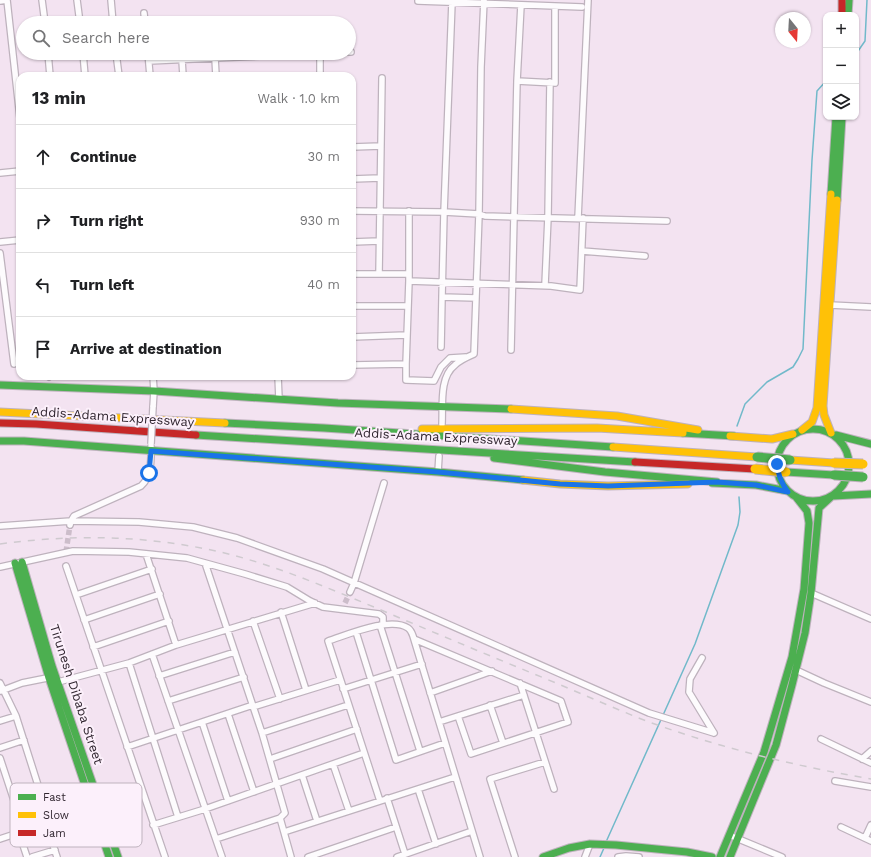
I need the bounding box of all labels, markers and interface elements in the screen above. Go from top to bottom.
north arrow [775,12,811,48]
map controls [823,12,859,120]
button: + [823,12,859,48]
search box [16,16,356,60]
icon: search [30,27,52,49]
text: Search here [62,29,150,47]
button: − [823,48,859,84]
button: layers [823,84,859,120]
text: 13 min [32,88,86,108]
text: Walk · 1.0 km [258,91,340,106]
icon: ahead [32,146,54,168]
text: Continue [70,148,137,166]
text: 30 m [308,149,340,164]
icon: right [32,210,54,232]
text: Turn right [70,212,143,230]
text: 930 m [300,213,340,228]
icon: left [32,274,54,296]
text: Turn left [70,276,134,294]
text: 40 m [307,277,340,292]
icon: arrive [32,338,54,360]
text: Arrive at destination [70,340,222,358]
street label: Addis-Adama Expressway [31,403,195,430]
street label: Addis-Adama Expressway [354,425,518,448]
route end [768,455,786,473]
route start [140,464,158,482]
street label: Tirunesh Dibaba Street [47,622,106,767]
legend [10,783,142,847]
text: Fast [43,791,66,804]
text: Slow [43,809,69,822]
text: Jam [43,827,66,840]

